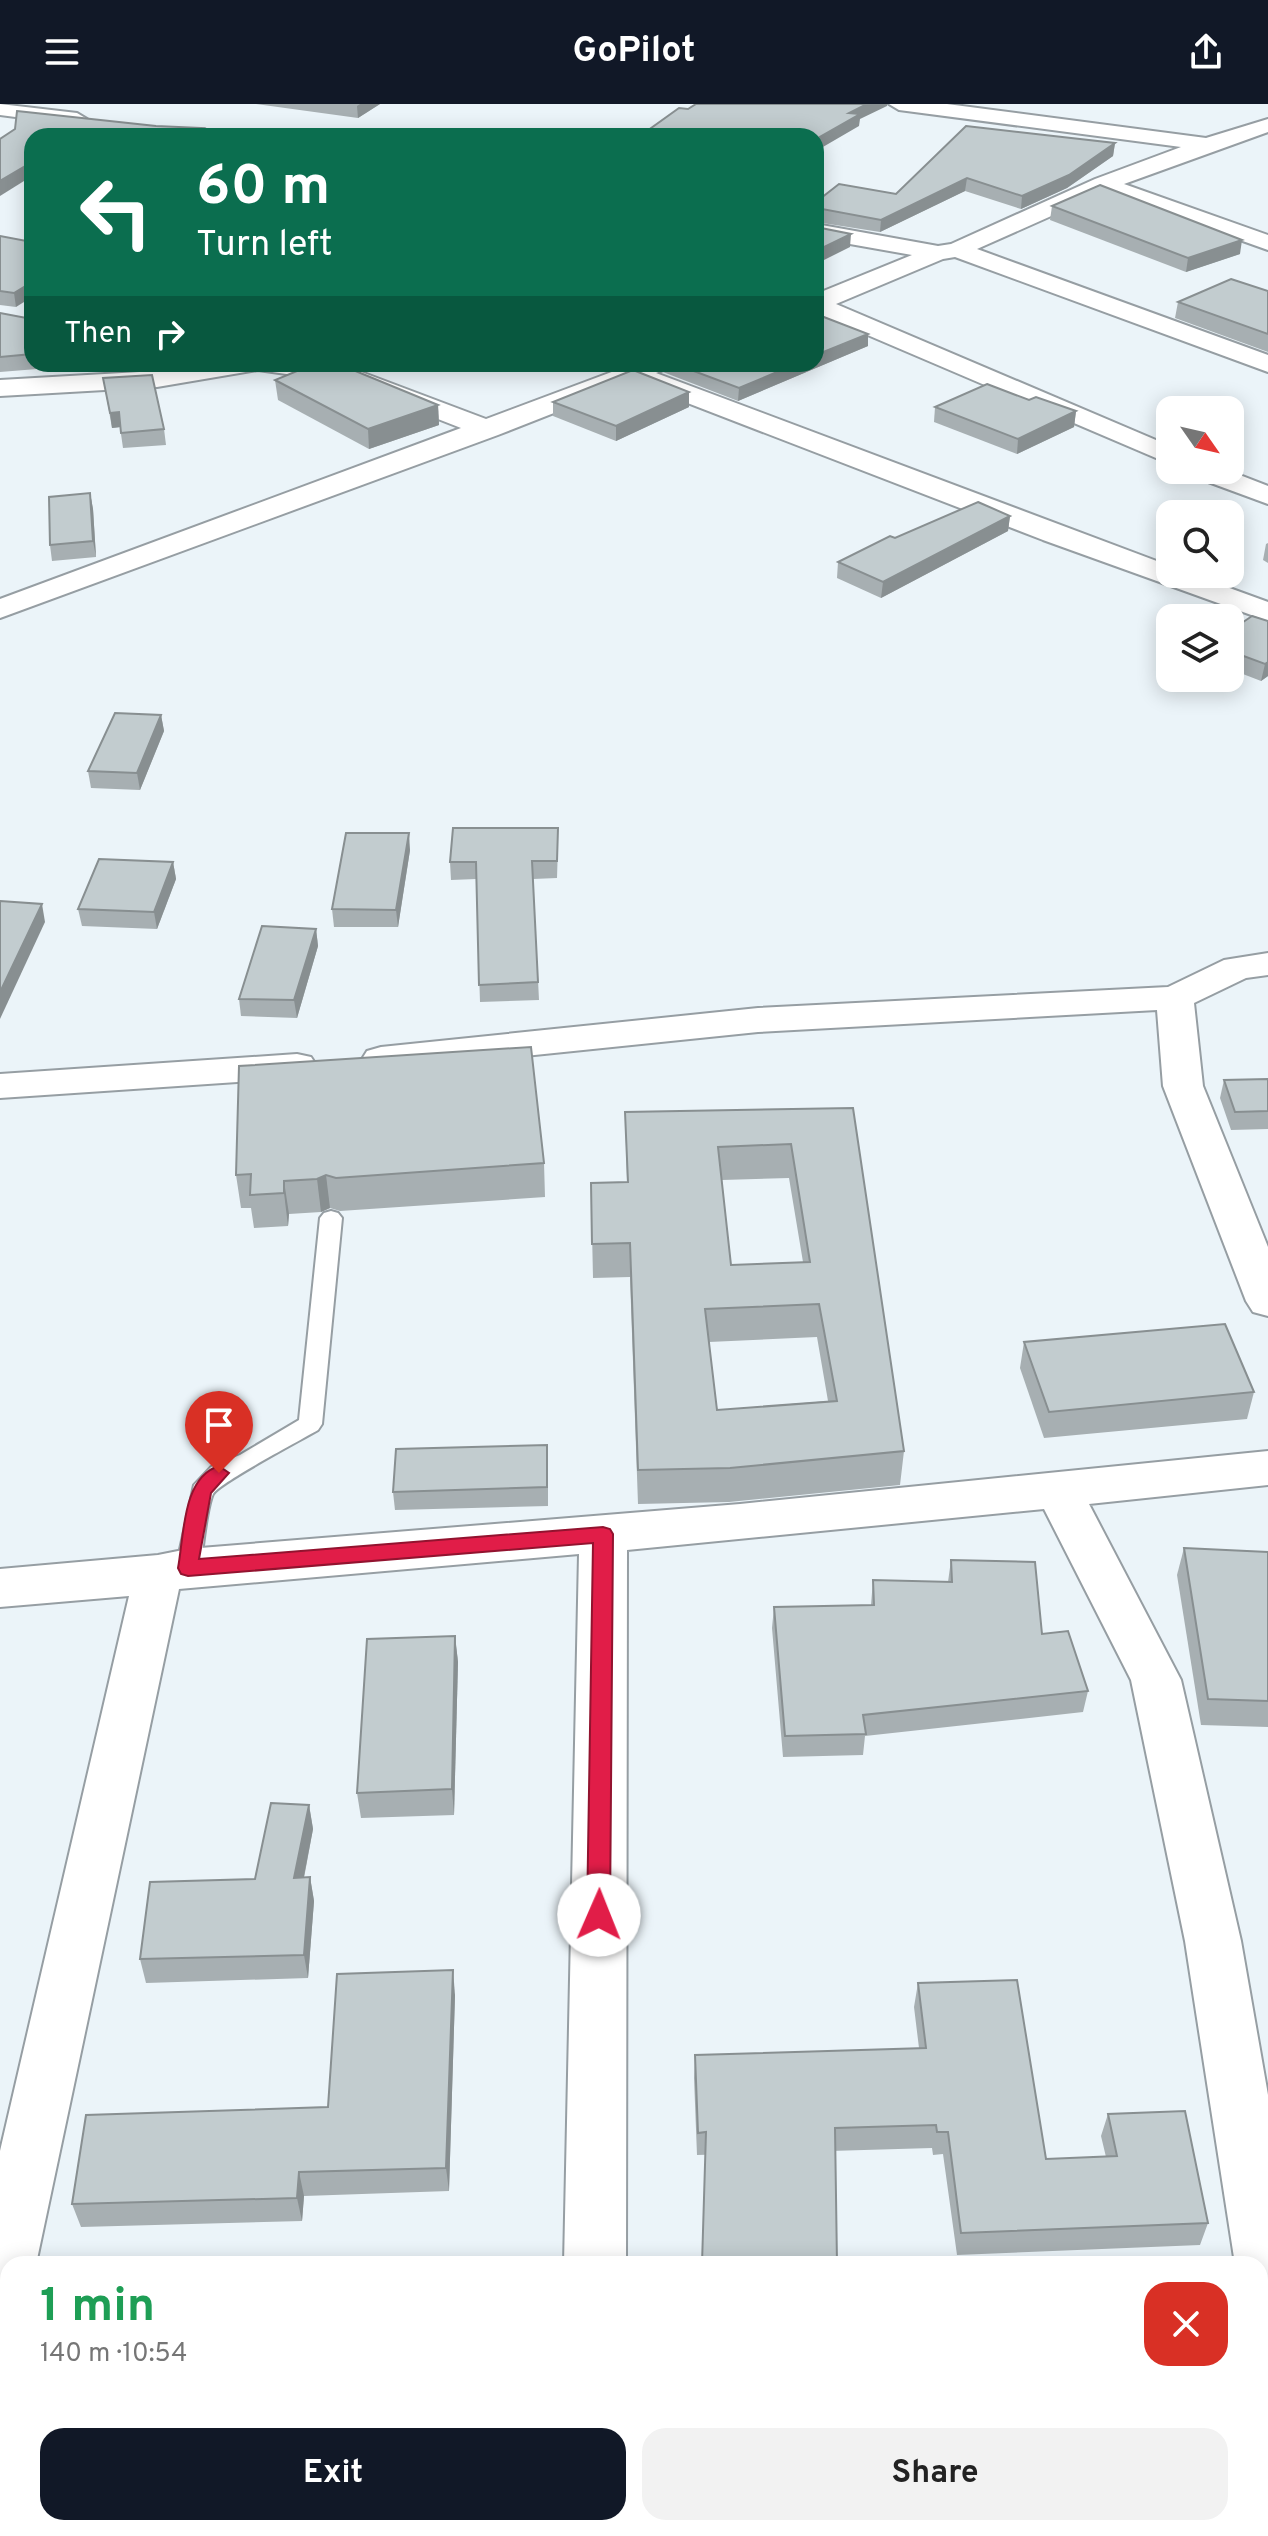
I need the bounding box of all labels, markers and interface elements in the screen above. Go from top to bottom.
text: GoPilot [573,29,695,75]
icon: menu [40,30,84,74]
icon: share [1184,30,1228,74]
text: 60 m [196,154,330,224]
icon: left [64,160,168,264]
text: Turn left [196,223,333,269]
icon: right [148,312,192,356]
text: Then [64,316,132,353]
north arrow [1156,396,1244,484]
map controls [1156,396,1244,692]
button: search [1156,500,1244,588]
button: layers [1156,604,1244,692]
pin [185,1391,253,1473]
icon: arrive [197,1403,241,1447]
position arrow [557,1873,641,1957]
text: 1 min [40,2278,155,2338]
button: close [1144,2282,1228,2366]
text: 140 m · 10:54 [40,2338,187,2371]
button: Exit [40,2428,626,2520]
button: Share [642,2428,1228,2520]

